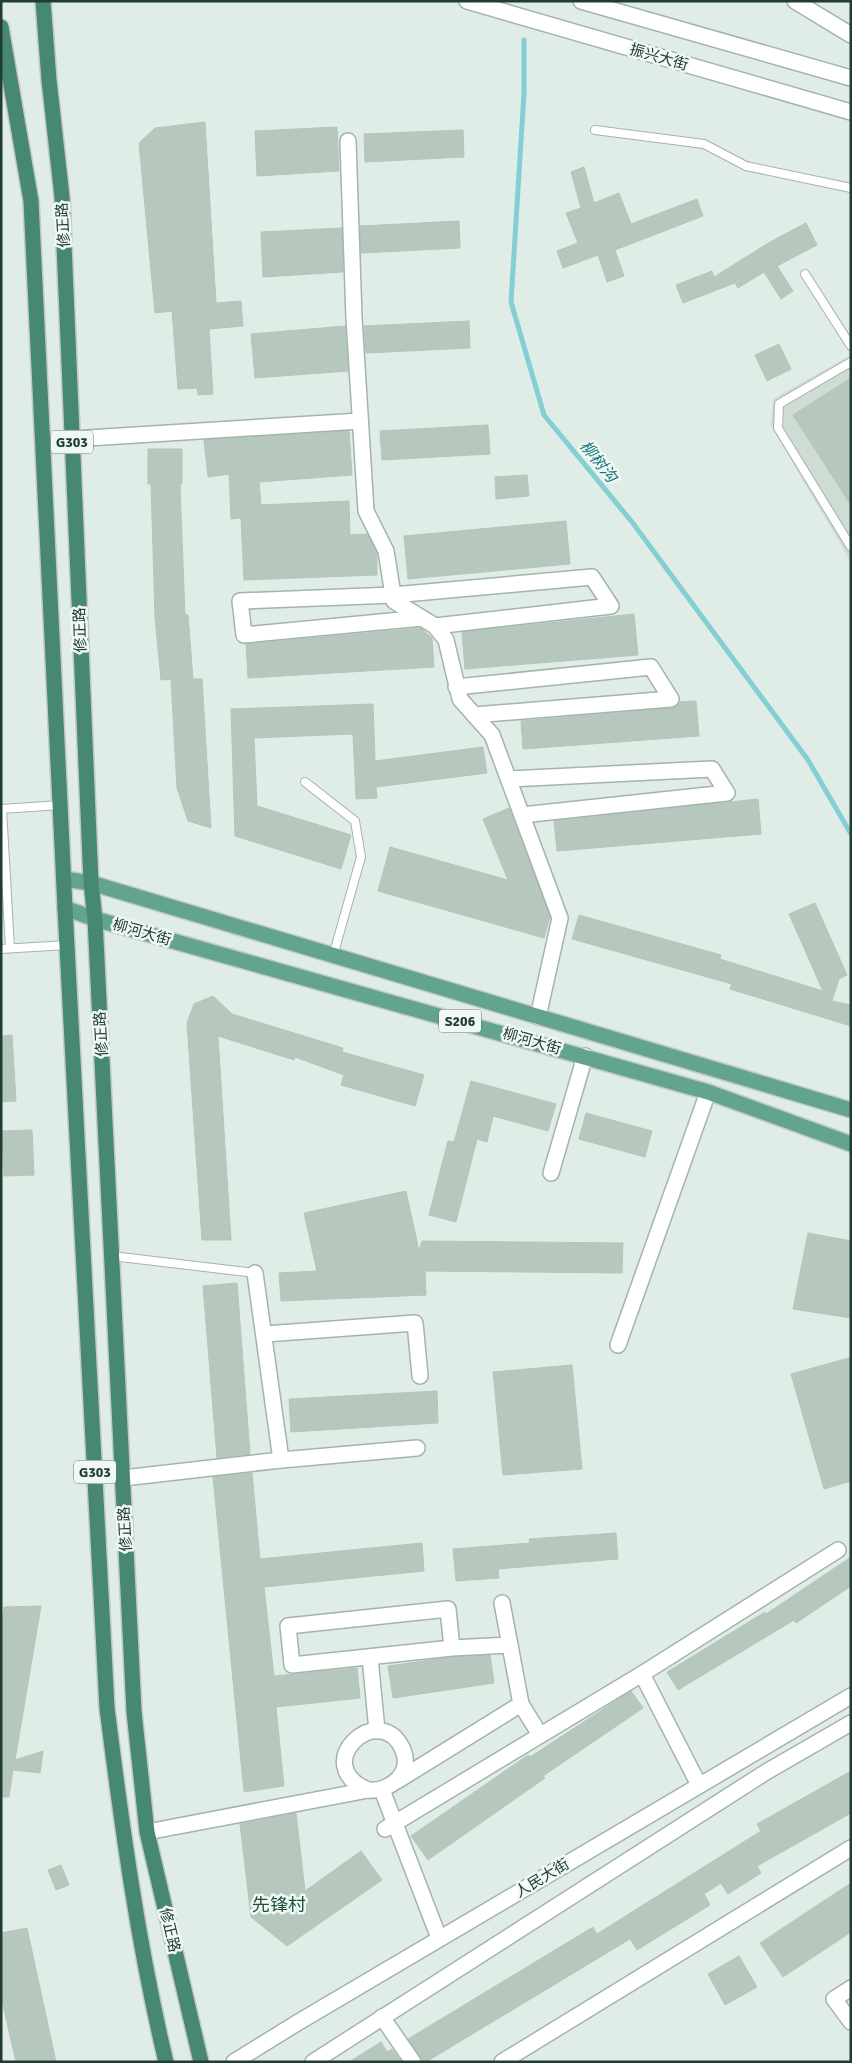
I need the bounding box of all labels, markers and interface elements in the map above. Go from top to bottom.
street label: 振兴大街 [628,40,690,74]
street label: 修正路 [53,202,73,248]
road number: G303 [51,431,93,454]
water label: 柳树沟 [575,437,622,488]
street label: 修正路 [70,607,90,653]
street label: 柳河大街 [111,915,173,949]
road number: S206 [439,1009,481,1032]
street label: 修正路 [91,1011,111,1057]
street label: 柳河大街 [501,1024,563,1058]
road number: G303 [74,1460,116,1484]
street label: 修正路 [115,1506,135,1552]
street label: 人民大街 [512,1855,572,1901]
district label: 先锋村 [252,1894,306,1916]
street label: 修正路 [156,1906,184,1954]

